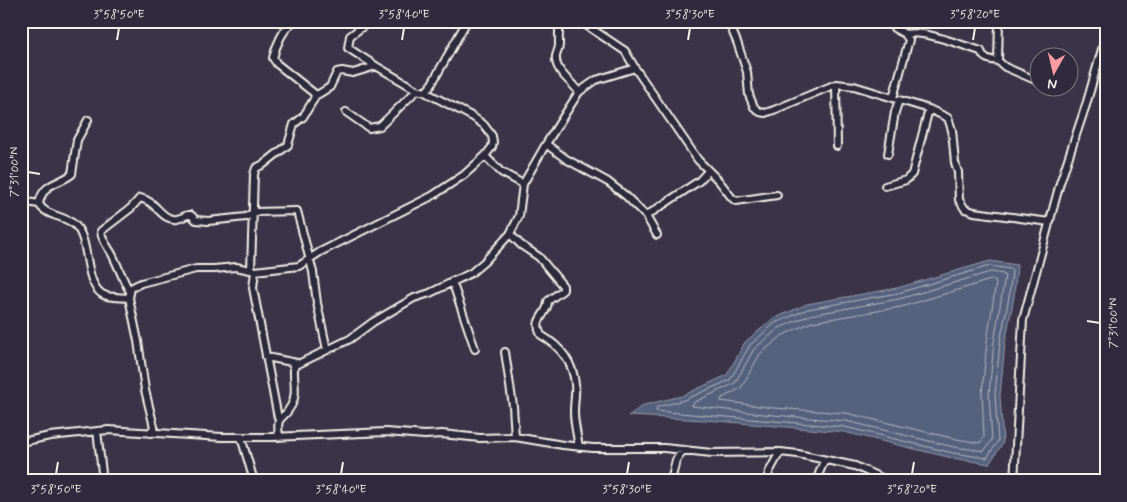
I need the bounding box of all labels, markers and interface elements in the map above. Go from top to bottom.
text: 3°58'50"E [93,7,145,23]
text: 3°58'40"E [378,7,430,23]
text: 3°58'30"E [665,7,715,23]
text: 3°58'20"E [950,7,1000,23]
north arrow [1030,48,1080,98]
text: N [1046,74,1058,93]
text: 7°31'00"N [7,147,23,197]
text: 7°31'00"N [1106,298,1122,348]
text: 3°58'50"E [30,482,82,498]
text: 3°58'40"E [315,482,367,498]
text: 3°58'30"E [602,482,652,498]
text: 3°58'20"E [887,482,937,498]

